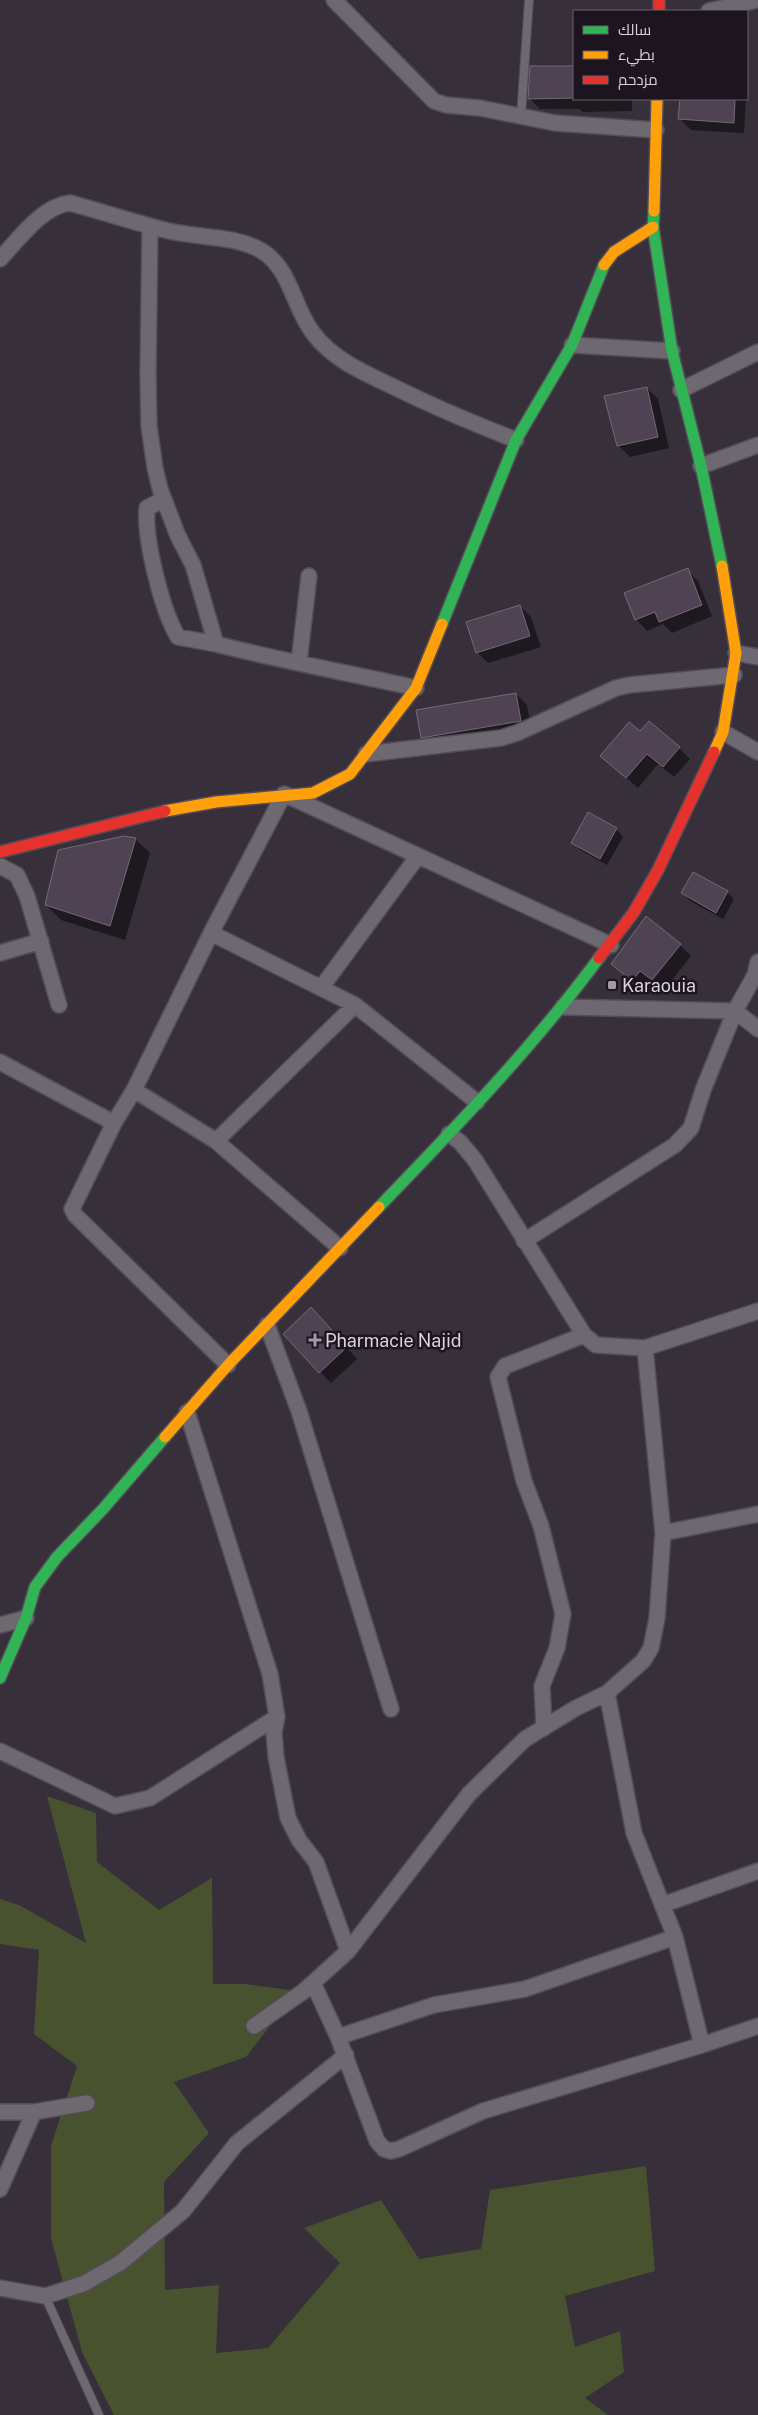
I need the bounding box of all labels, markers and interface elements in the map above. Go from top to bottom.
legend [573,10,748,100]
text: سالك [618,21,651,38]
text: بطيء [618,46,655,67]
text: مزدحم [618,71,658,90]
place label: Karaouia [622,975,696,996]
marker: Karaouia [606,979,618,991]
place label: Pharmacie Najid [325,1330,461,1351]
marker: Pharmacie Najid [309,1334,321,1346]

